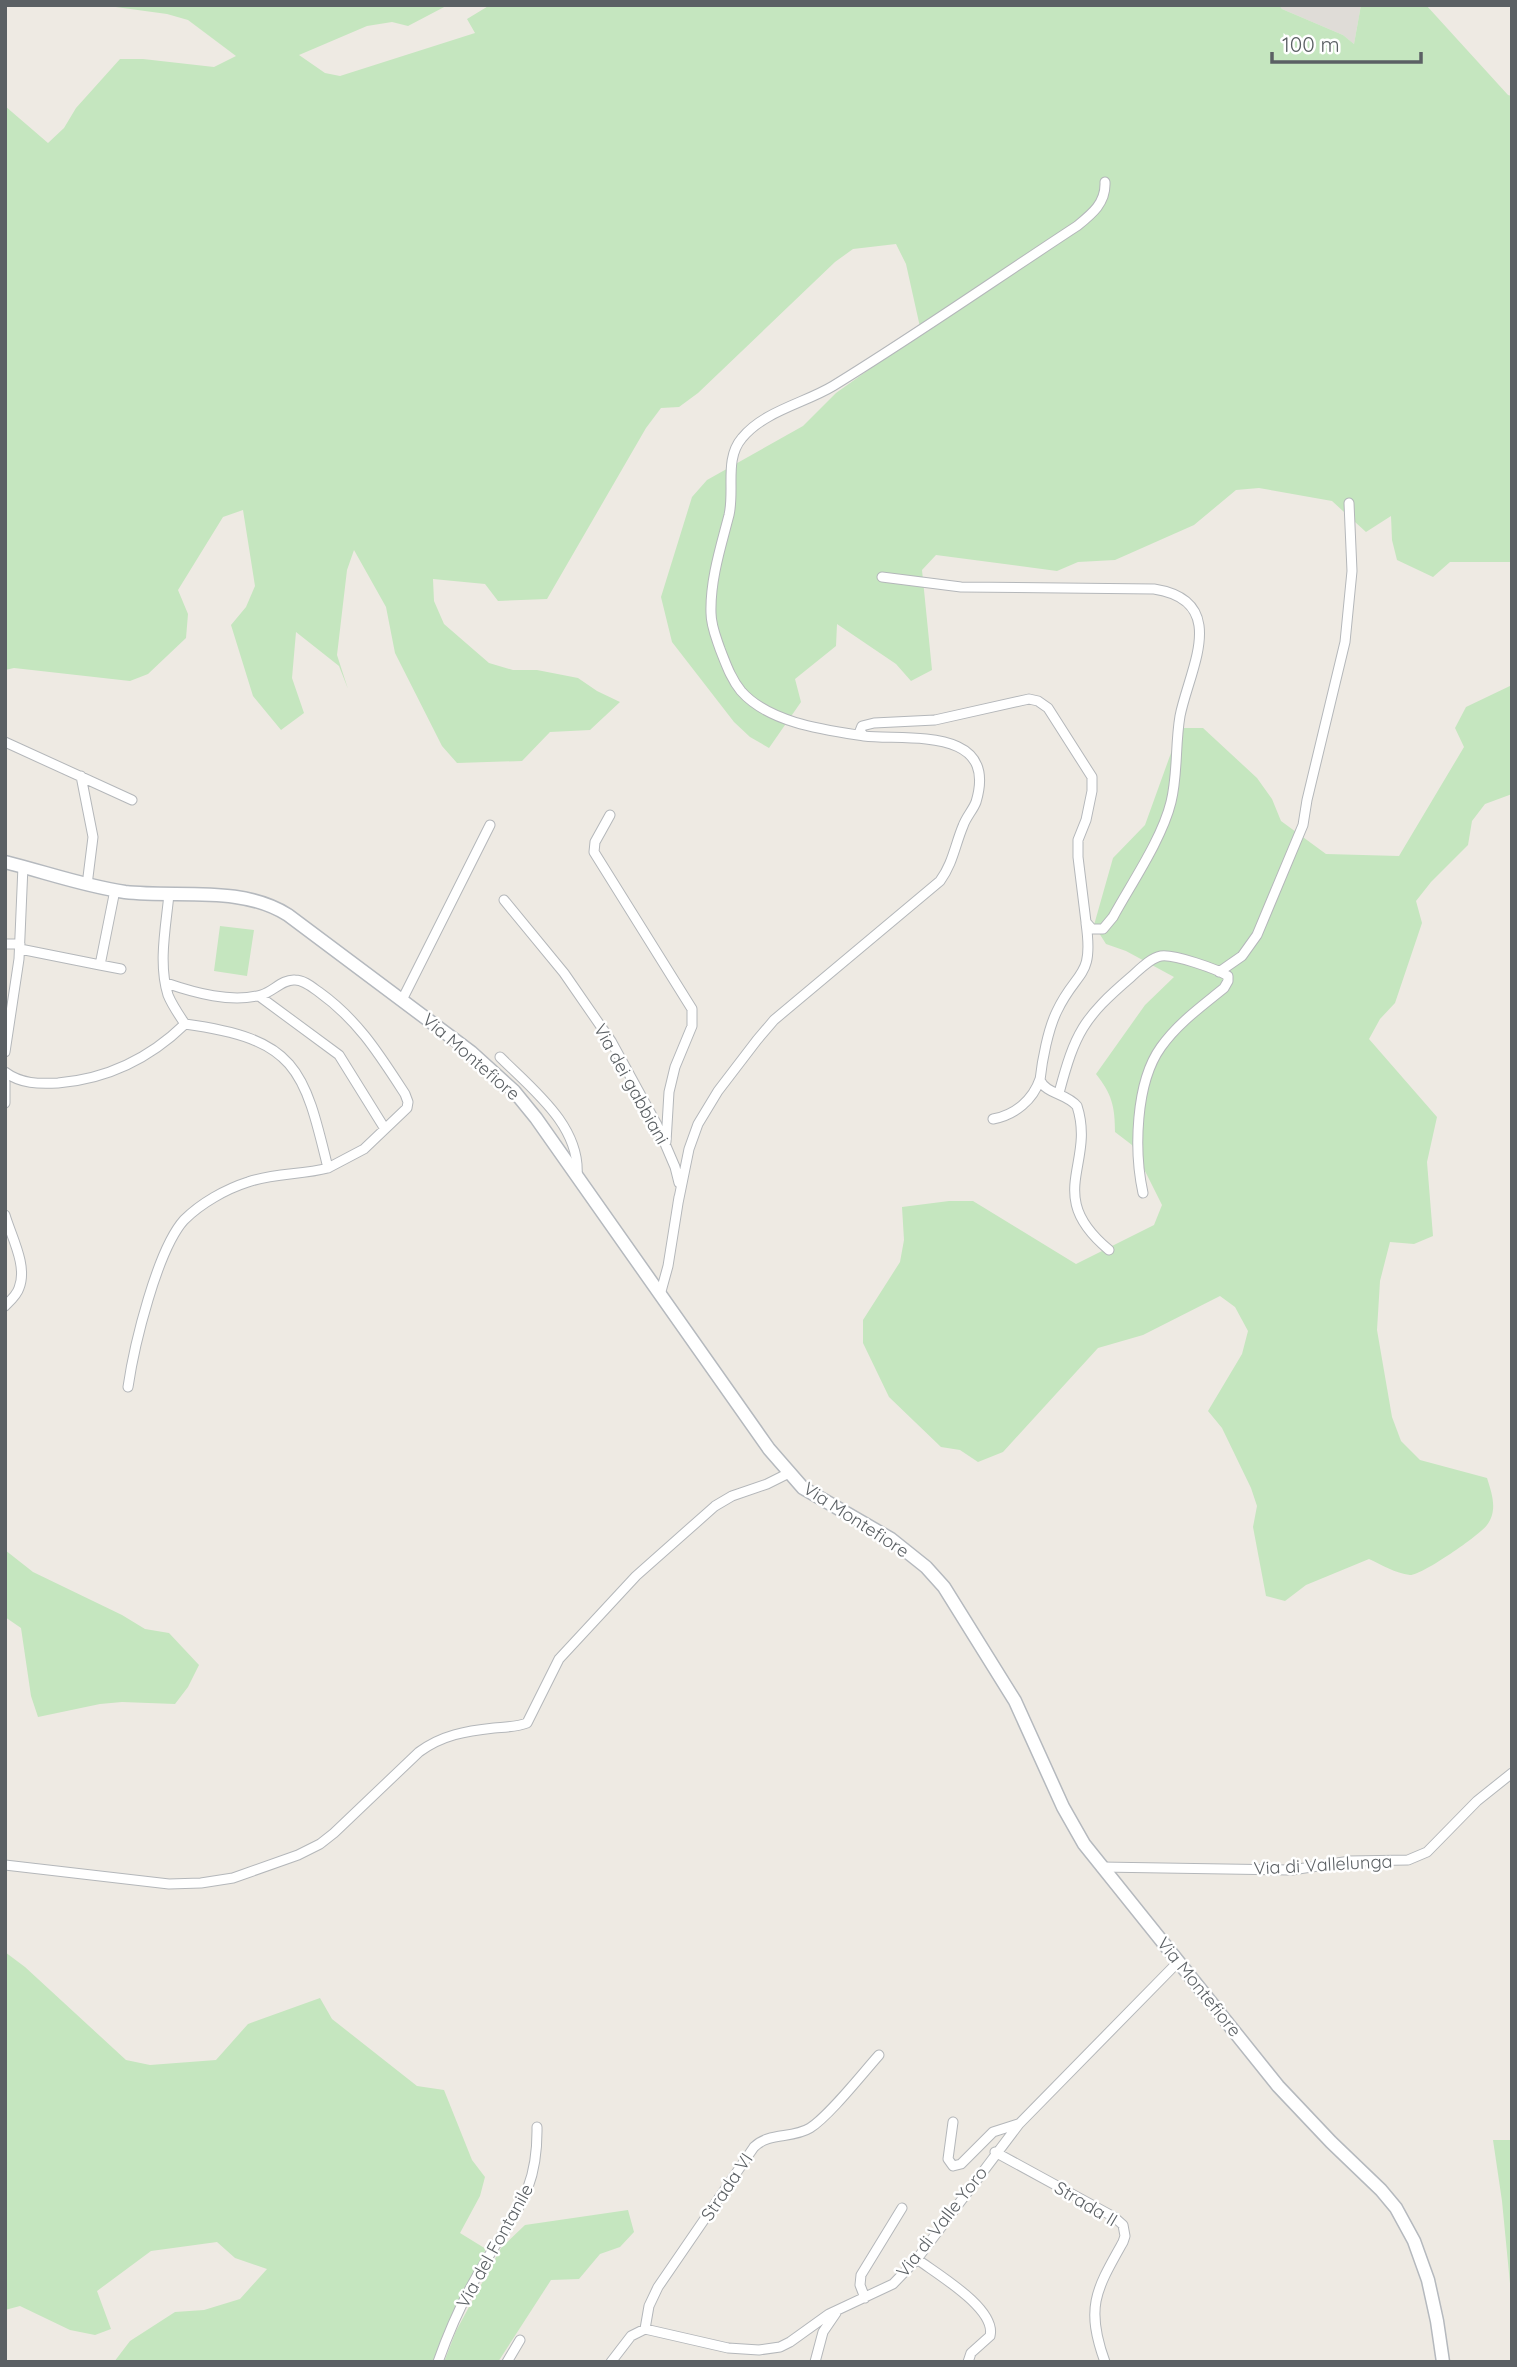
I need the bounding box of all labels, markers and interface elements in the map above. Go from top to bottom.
scale bar [1272,21,1421,65]
text: 100 m [1282,31,1340,57]
street label: Via Montefiore [418,1008,525,1105]
street label: Via dei gabbiani [589,1019,674,1148]
street label: Via Montefiore [799,1477,914,1562]
street label: Via di Vallelunga [1253,1849,1393,1880]
street label: Via Montefiore [1152,1932,1247,2041]
street label: Strada VI [696,2148,758,2225]
street label: Via di Valle Yoro [891,2162,992,2282]
street label: Strada II [1051,2176,1122,2231]
street label: Via del Fontanile [451,2180,538,2312]

